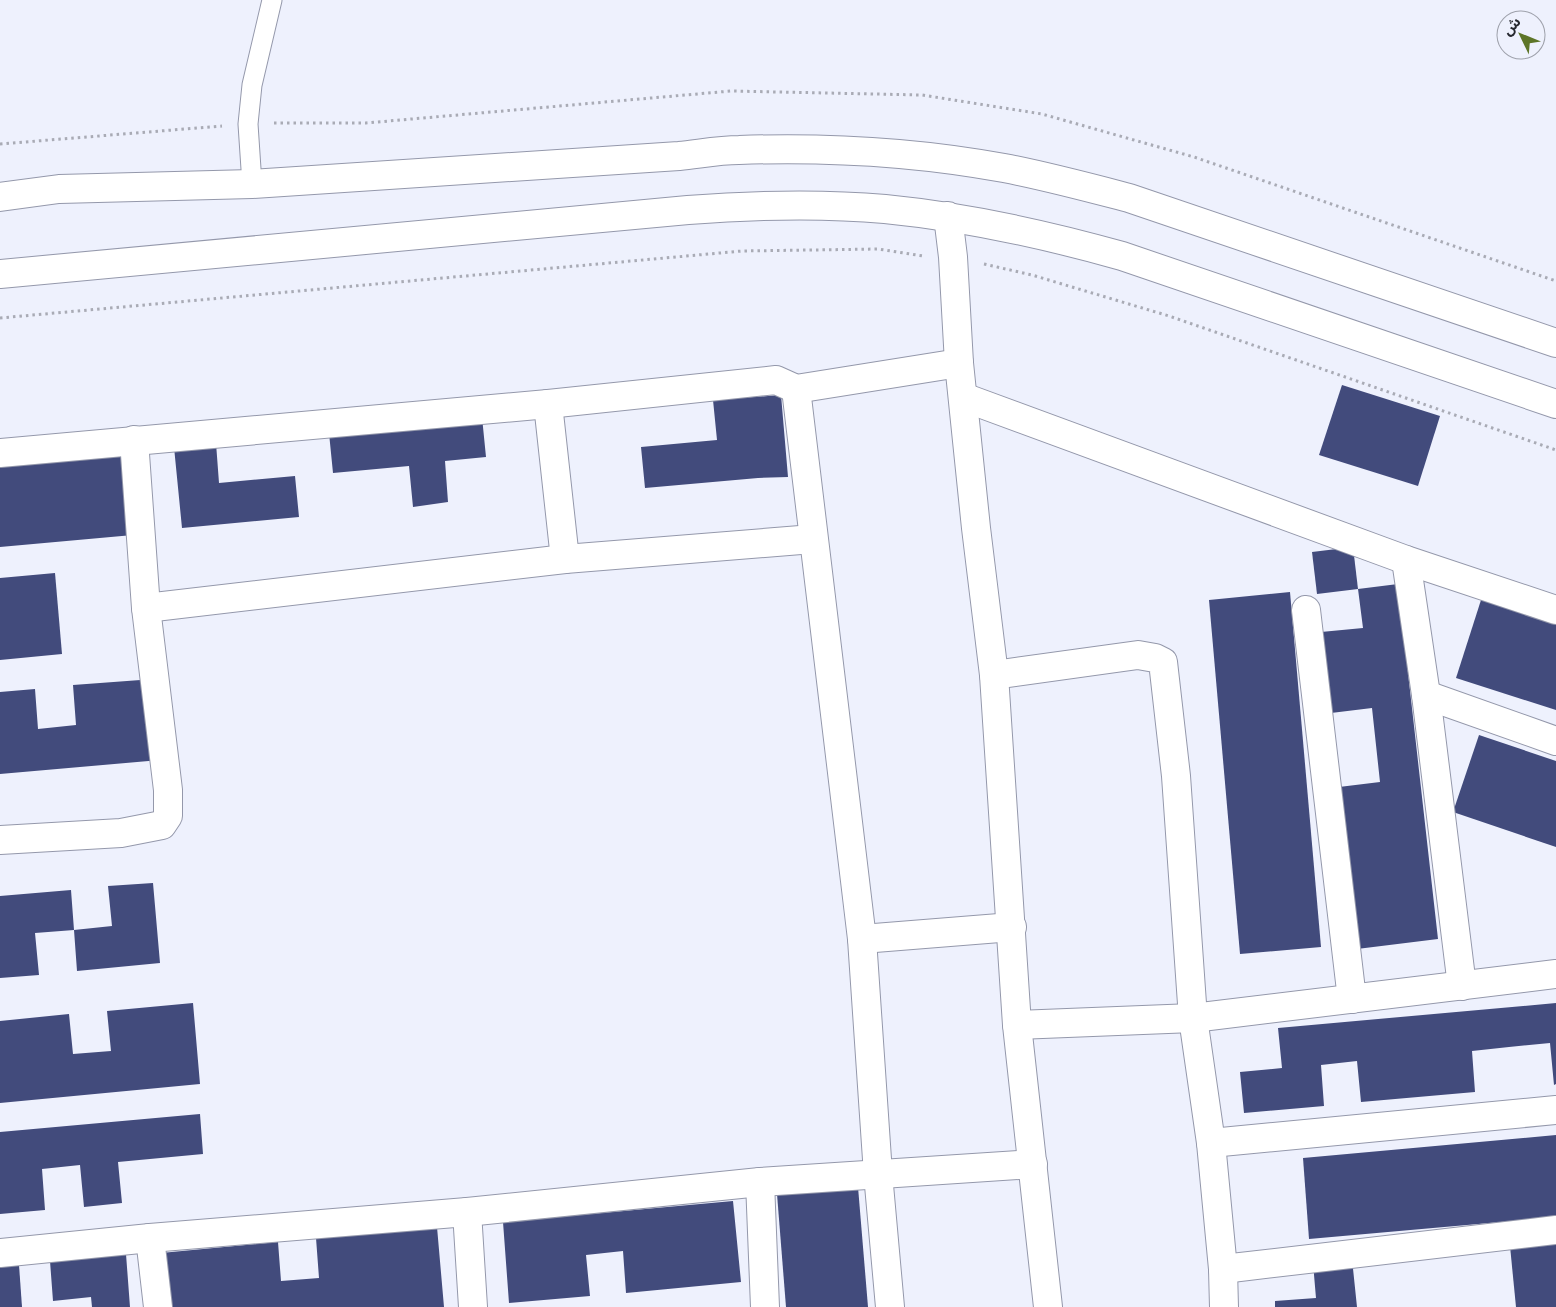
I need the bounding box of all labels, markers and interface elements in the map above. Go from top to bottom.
north arrow [1496,10,1546,60]
text: ش [1499,14,1525,39]

